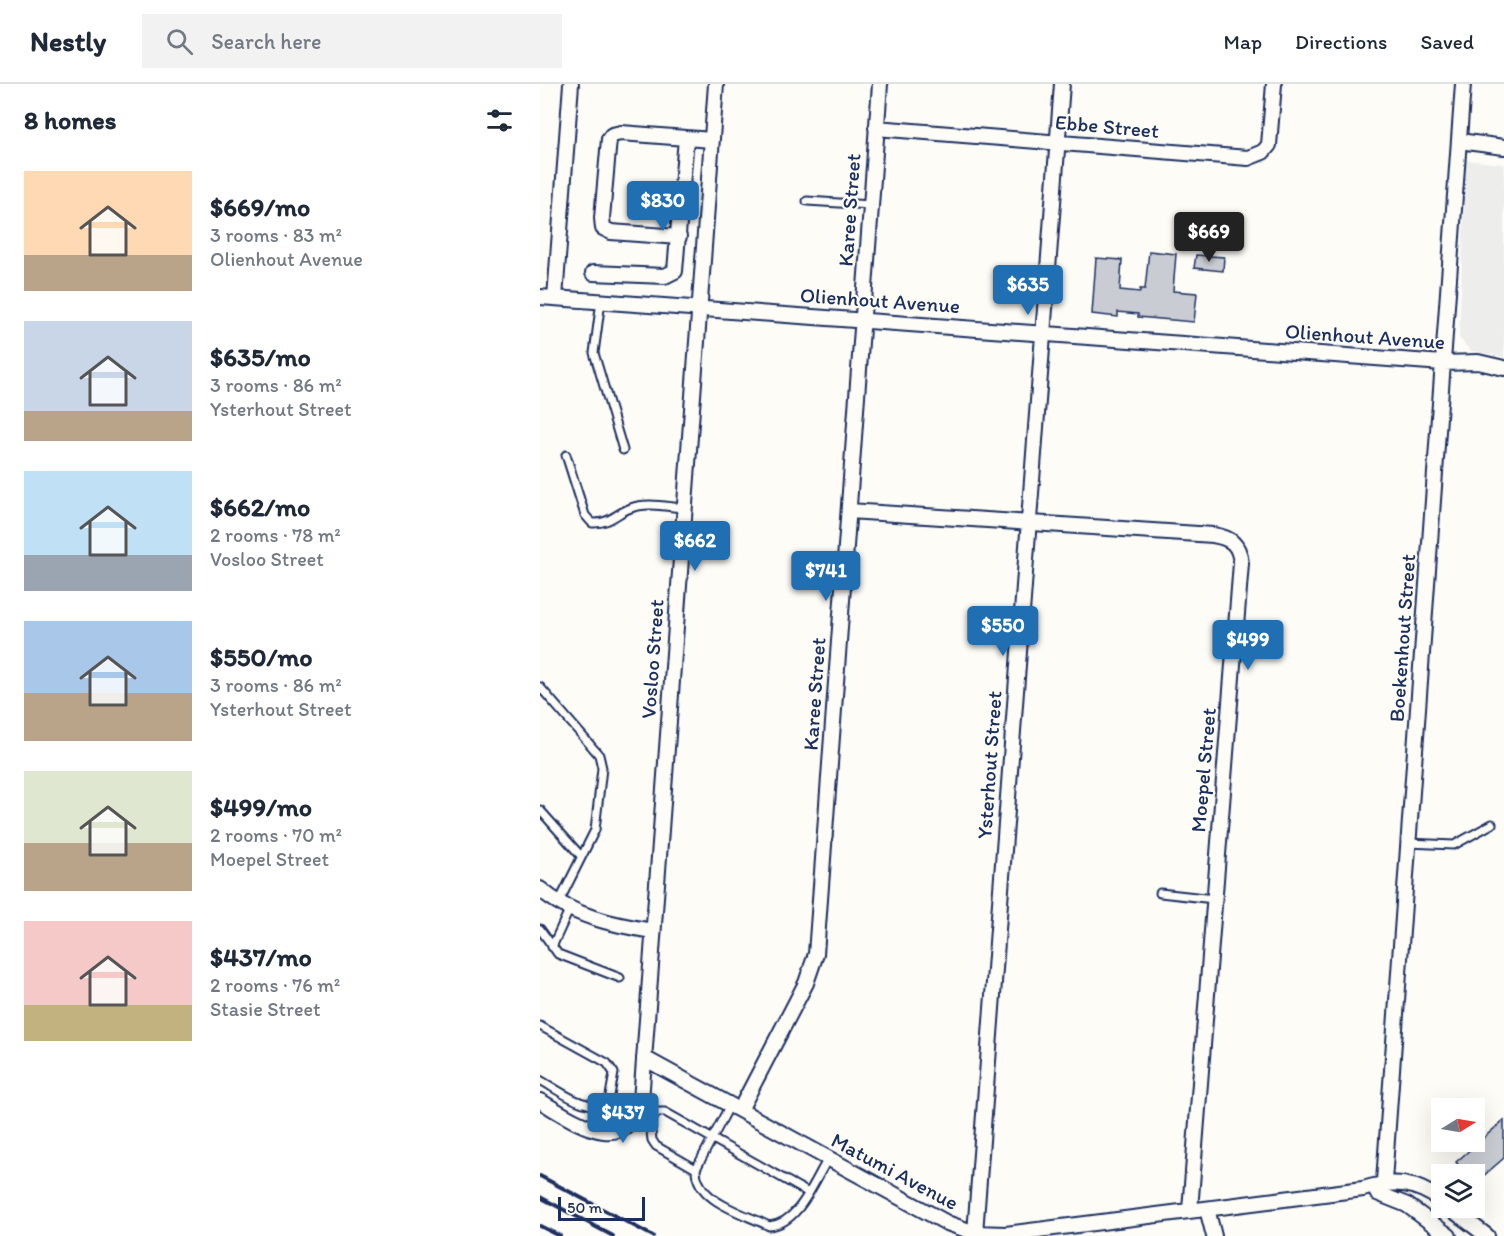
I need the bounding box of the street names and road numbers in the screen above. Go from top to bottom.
street label: Ebbe Street [1054,109,1160,143]
street label: Karee Street [833,152,865,267]
street label: Olienhout Avenue [799,282,961,318]
street label: Olienhout Avenue [1284,318,1446,354]
street label: Boekenhout Street [1384,553,1420,723]
street label: Vosloo Street [635,598,669,719]
street label: Karee Street [798,636,830,751]
street label: Ysterhout Street [971,690,1007,840]
street label: Moepel Street [1185,706,1221,833]
street label: Matumi Avenue [827,1127,963,1215]

